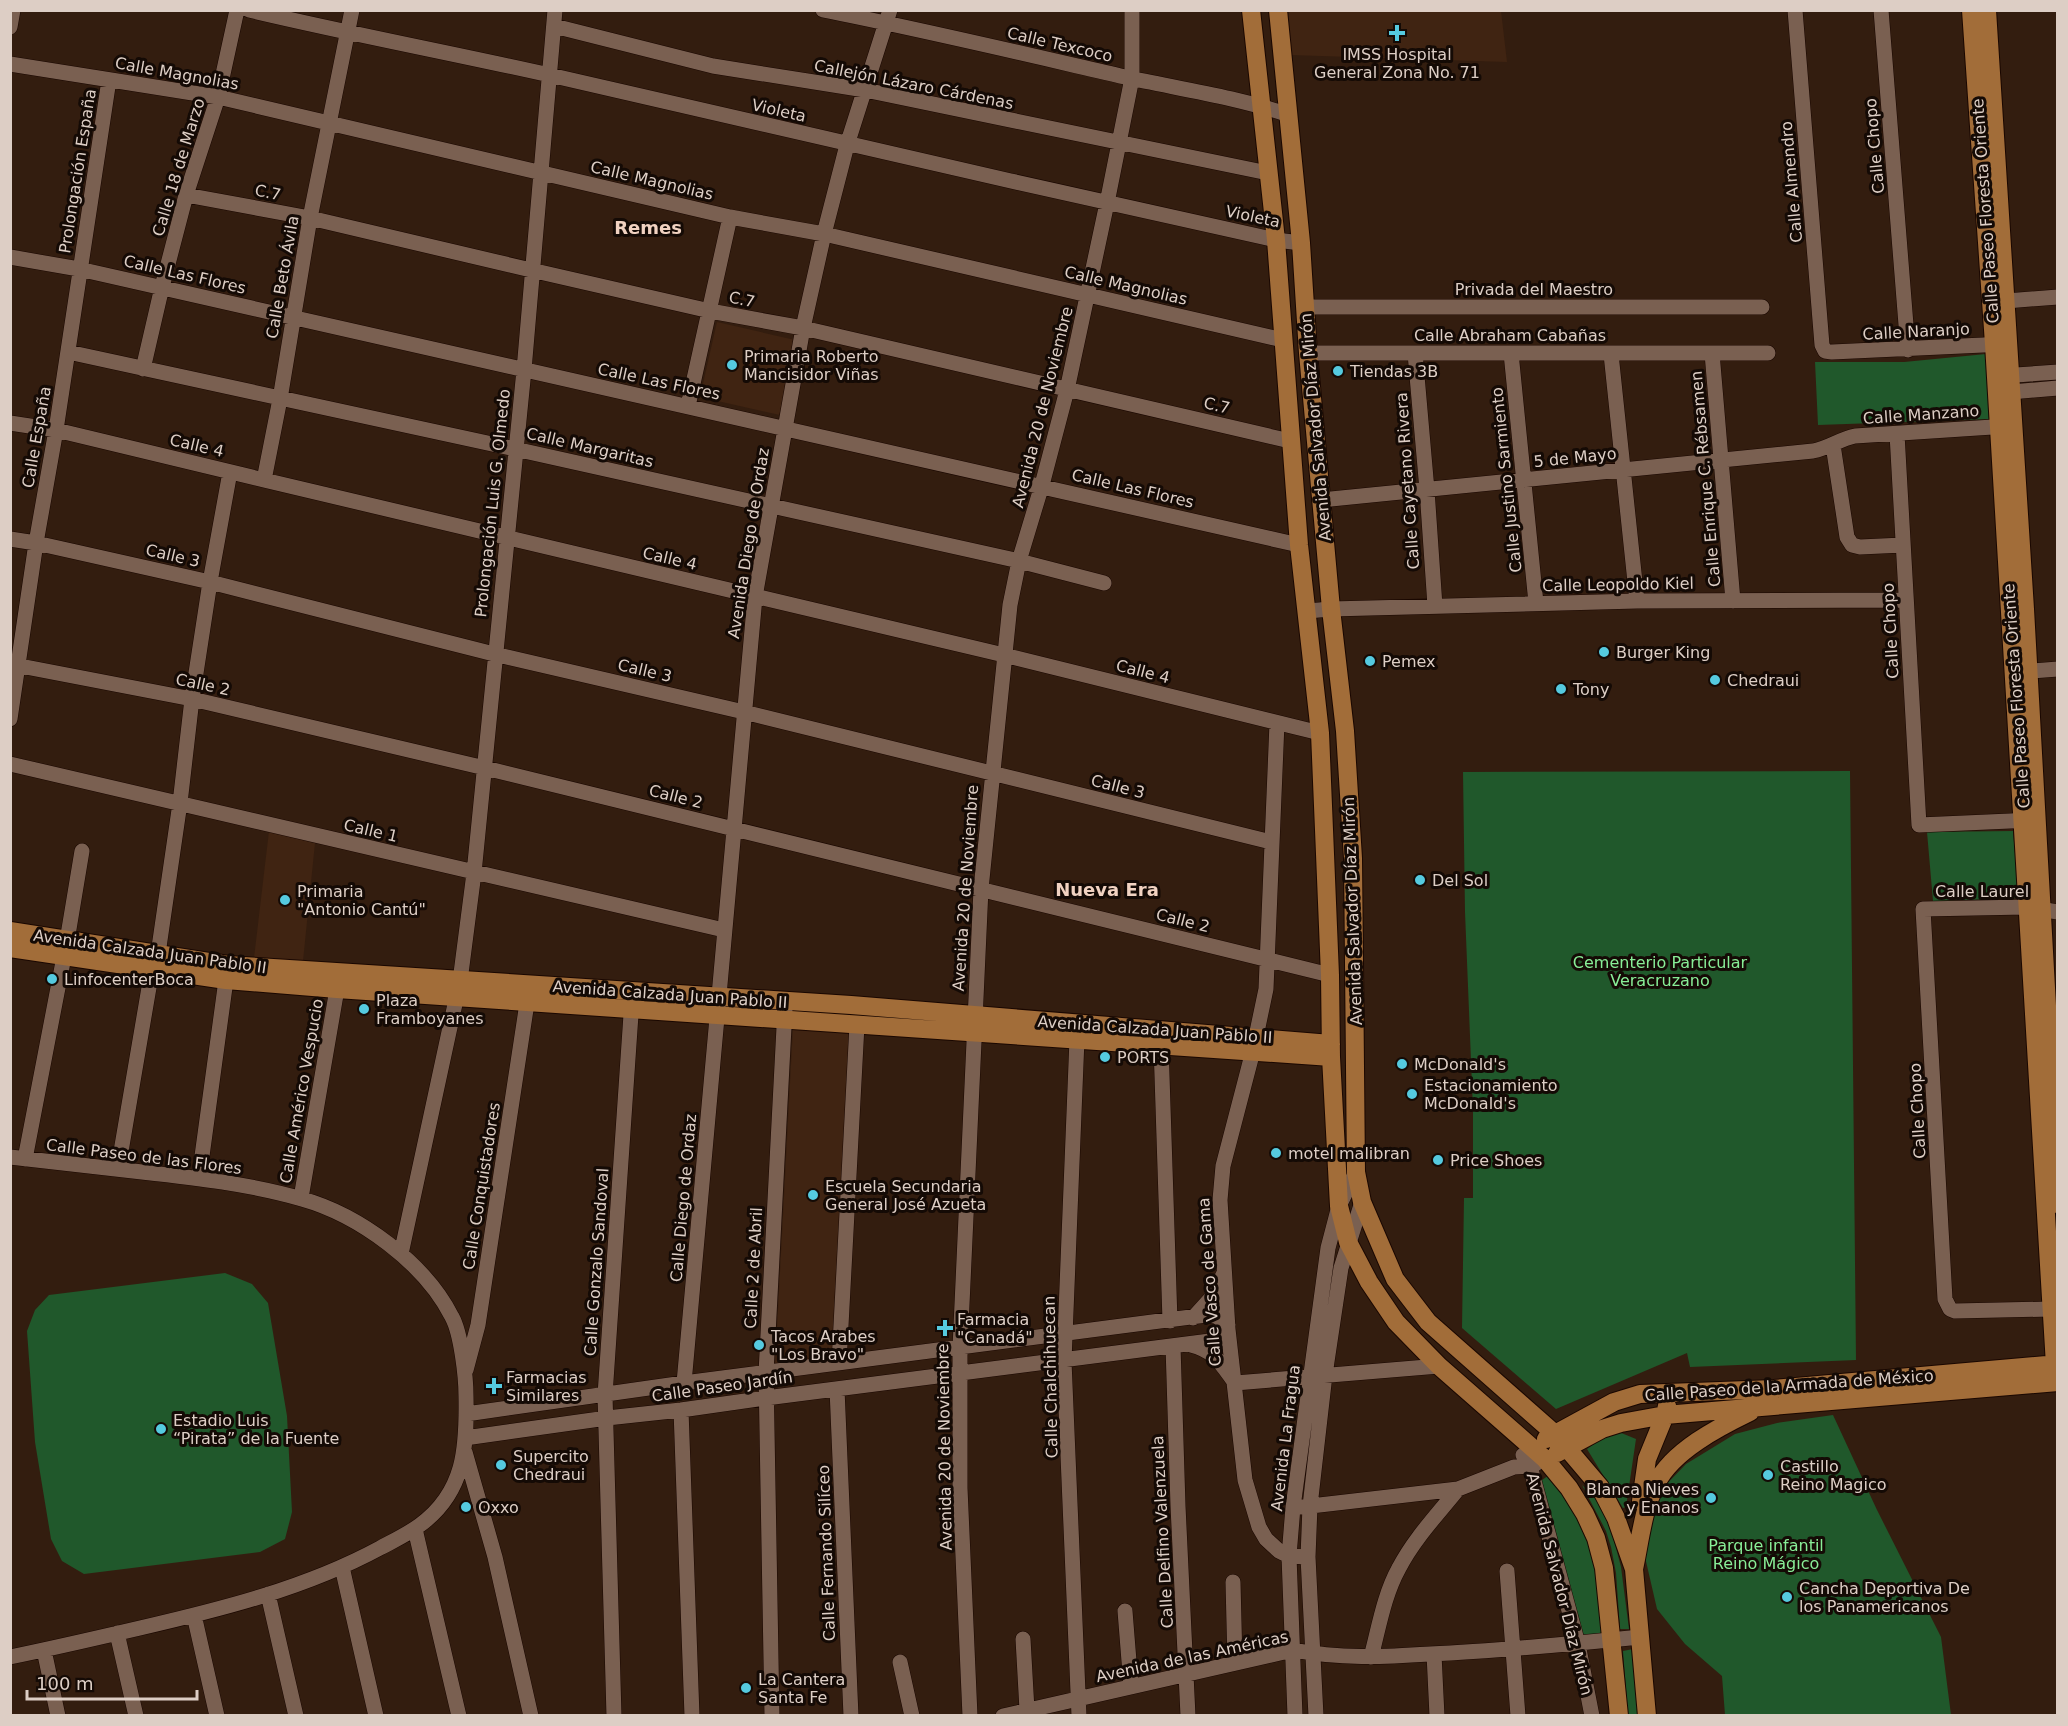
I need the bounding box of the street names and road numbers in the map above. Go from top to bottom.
street label: Calle Texcoco [1005,23,1115,66]
street label: Calle Magnolias [113,53,240,94]
street label: Callejón Lázaro Cárdenas [813,56,1015,113]
street label: Prolongación España [55,87,100,255]
street label: Violeta [750,95,808,126]
street label: Calle 18 de Marzo [148,96,209,239]
street label: Calle Chopo [1861,97,1888,195]
street label: Calle Paseo Floresta Oriente [1968,98,2003,324]
street label: Calle Almendro [1777,120,1806,244]
street label: Calle Magnolias [589,157,715,204]
street label: C.7 [253,181,283,204]
street label: Violeta [1224,201,1282,232]
street label: Calle Beto Ávila [262,214,303,340]
street label: Calle Las Flores [122,251,248,298]
street label: Calle Magnolias [1063,262,1189,309]
street label: Privada del Maestro [1455,280,1613,299]
street label: C.7 [727,288,757,311]
street label: Avenida 20 de Noviembre [1008,304,1077,510]
street label: Avenida Salvador Díaz Mirón [1296,312,1335,542]
street label: Calle Naranjo [1862,319,1970,344]
street label: Calle Abraham Cabañas [1414,326,1606,345]
street label: Calle Las Flores [596,359,722,404]
street label: Calle Enrique C. Rébsamen [1687,370,1724,588]
street label: Calle España [18,385,55,490]
street label: Calle Justino Sarmiento [1487,386,1526,573]
street label: Prolongación Luis G. Olmedo [471,388,514,618]
street label: Calle Cayetano Rivera [1392,392,1423,570]
street label: C.7 [1202,393,1232,418]
street label: Calle Manzano [1862,401,1980,428]
street label: Calle Margaritas [524,424,655,471]
street label: Calle 4 [168,430,226,461]
street label: 5 de Mayo [1533,444,1617,471]
street label: Avenida Diego de Ordaz [724,446,773,640]
street label: Calle Las Flores [1070,465,1196,512]
street label: Calle 3 [144,540,202,571]
street label: Calle 4 [641,543,699,574]
street label: Calle Leopoldo Kiel [1542,574,1694,595]
street label: Calle Chopo [1879,583,1902,679]
street label: Calle Paseo Floresta Oriente [1999,583,2034,809]
street label: Calle 3 [616,655,674,686]
street label: Calle 4 [1114,656,1172,687]
street label: Calle 2 [174,669,232,699]
street label: Calle 3 [1089,771,1147,802]
street label: Calle 2 [647,781,705,812]
street label: Avenida 20 de Noviembre [949,784,982,992]
street label: Avenida Salvador Díaz Mirón [1339,796,1366,1026]
street label: Calle 1 [342,815,400,846]
street label: Calle Laurel [1935,882,2029,901]
street label: Calle 2 [1154,905,1212,936]
street label: Avenida Calzada Juan Pablo II [32,926,268,977]
street label: Avenida Calzada Juan Pablo II [552,977,788,1012]
street label: Calle Américo Vespucio [276,997,327,1185]
street label: Avenida Calzada Juan Pablo II [1037,1012,1273,1047]
street label: Calle Chopo [1906,1063,1929,1159]
street label: Calle Conquistadores [459,1101,504,1271]
street label: Calle Diego de Ordaz [667,1113,700,1283]
street label: Calle Paseo de las Flores [45,1135,243,1178]
street label: Calle Gonzalo Sandoval [580,1167,613,1357]
street label: Calle Vasco de Gama [1194,1197,1225,1367]
street label: Calle 2 de Abril [741,1207,766,1329]
street label: Calle Chalchihuecan [1040,1296,1061,1458]
street label: Avenida 20 de Noviembre [933,1343,956,1551]
street label: Avenida La Fragua [1267,1364,1304,1512]
street label: Calle Paseo de la Armada de México [1644,1366,1934,1405]
street label: Calle Paseo Jardín [650,1367,794,1406]
street label: Calle Delfino Valenzuela [1148,1435,1177,1629]
street label: Calle Fernando Silíceo [814,1465,839,1641]
street label: Avenida Salvador Díaz Mirón [1523,1471,1596,1697]
street label: Avenida de las Américas [1094,1627,1290,1686]

